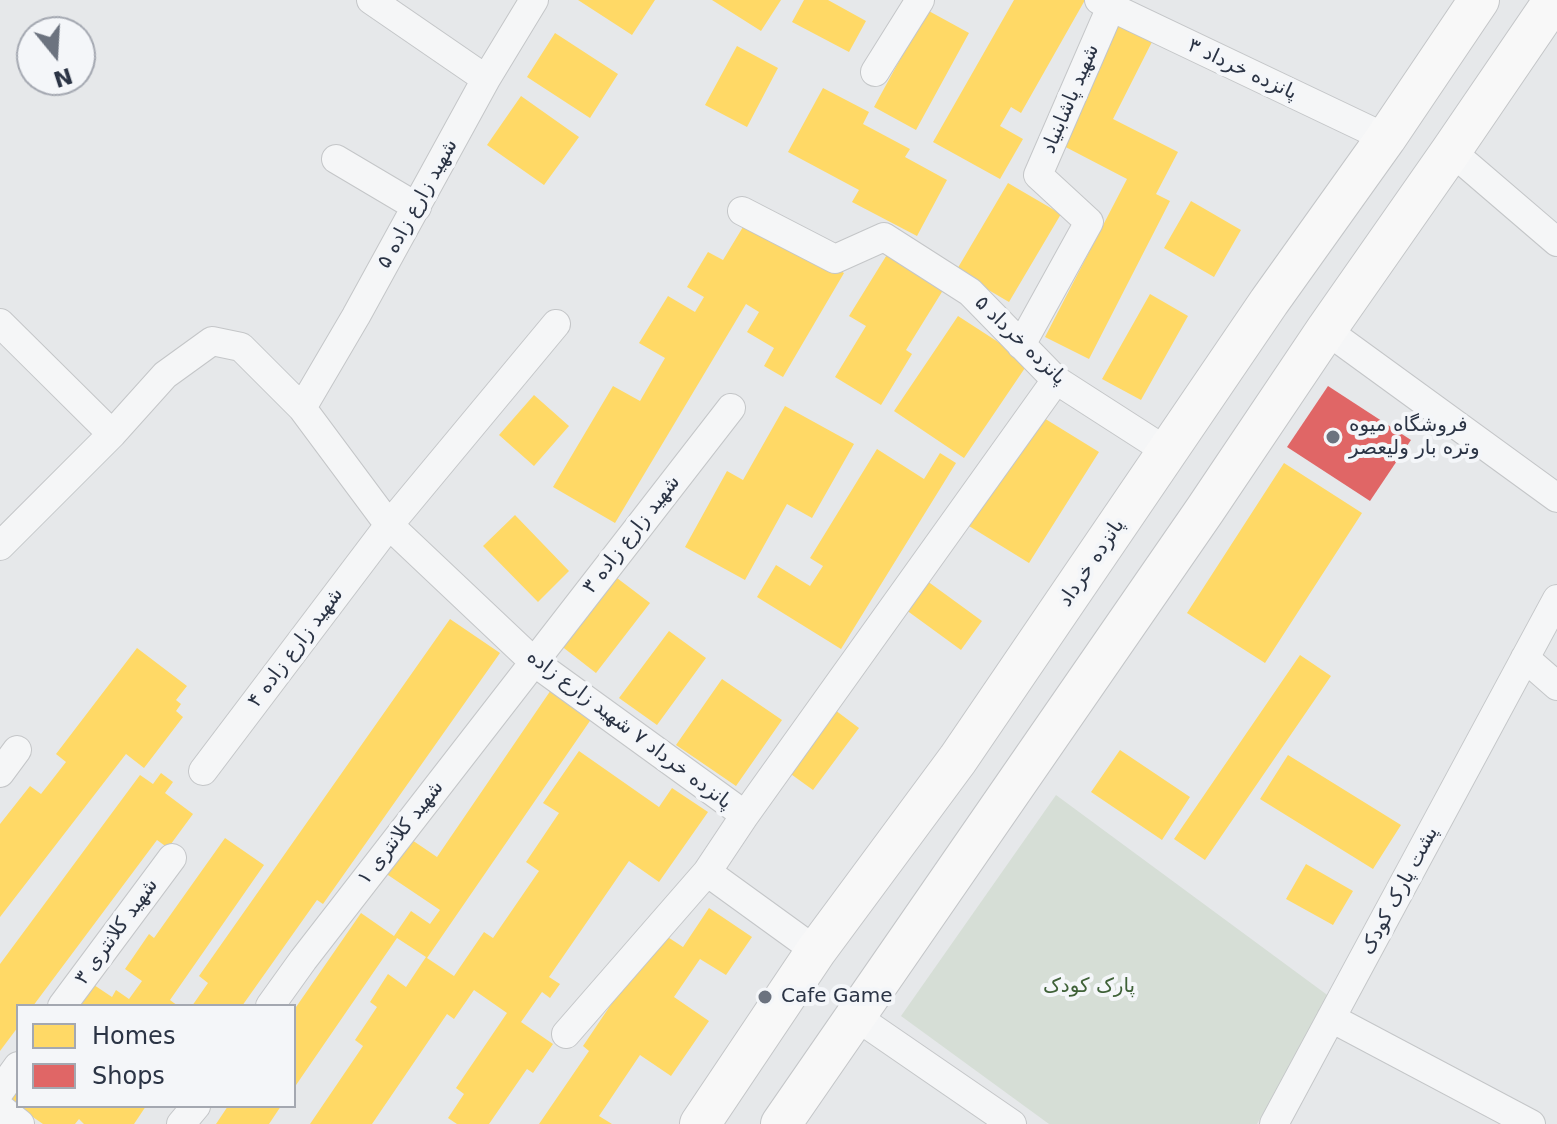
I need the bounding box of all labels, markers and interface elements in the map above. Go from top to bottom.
north arrow [16,16,96,96]
street label: پانزده خرداد ۳ [1184,34,1300,106]
street label: شهید پاشابنیاد [1037,41,1105,157]
text: N [50,63,76,92]
street label: شهید زارع زاده ۵ [373,135,463,273]
street label: پانزده خرداد ۵ [969,291,1071,391]
place label: فروشگاه میوه وتره بار ولیعصر [1349,414,1480,461]
marker: فروشگاه میوه وتره بار ولیعصر [1324,428,1342,446]
street label: شهید زارع زاده ۳ [578,471,686,599]
street label: پانزده خرداد [1054,515,1130,611]
street label: شهید زارع زاده ۴ [243,583,349,713]
street label: پانزده خرداد ۷ شهید زارع زاده [522,645,736,815]
street label: شهید کلانتری ۱ [353,776,449,890]
street label: پشت پارک کودک [1356,823,1444,959]
street label: شهید کلانتری ۳ [70,874,164,990]
park label: پارک کودک [1043,975,1135,999]
place label: Cafe Game [781,985,892,1009]
marker: Cafe Game [756,988,774,1006]
legend [16,1004,296,1108]
text: Homes [92,1022,175,1050]
text: Shops [92,1062,165,1090]

